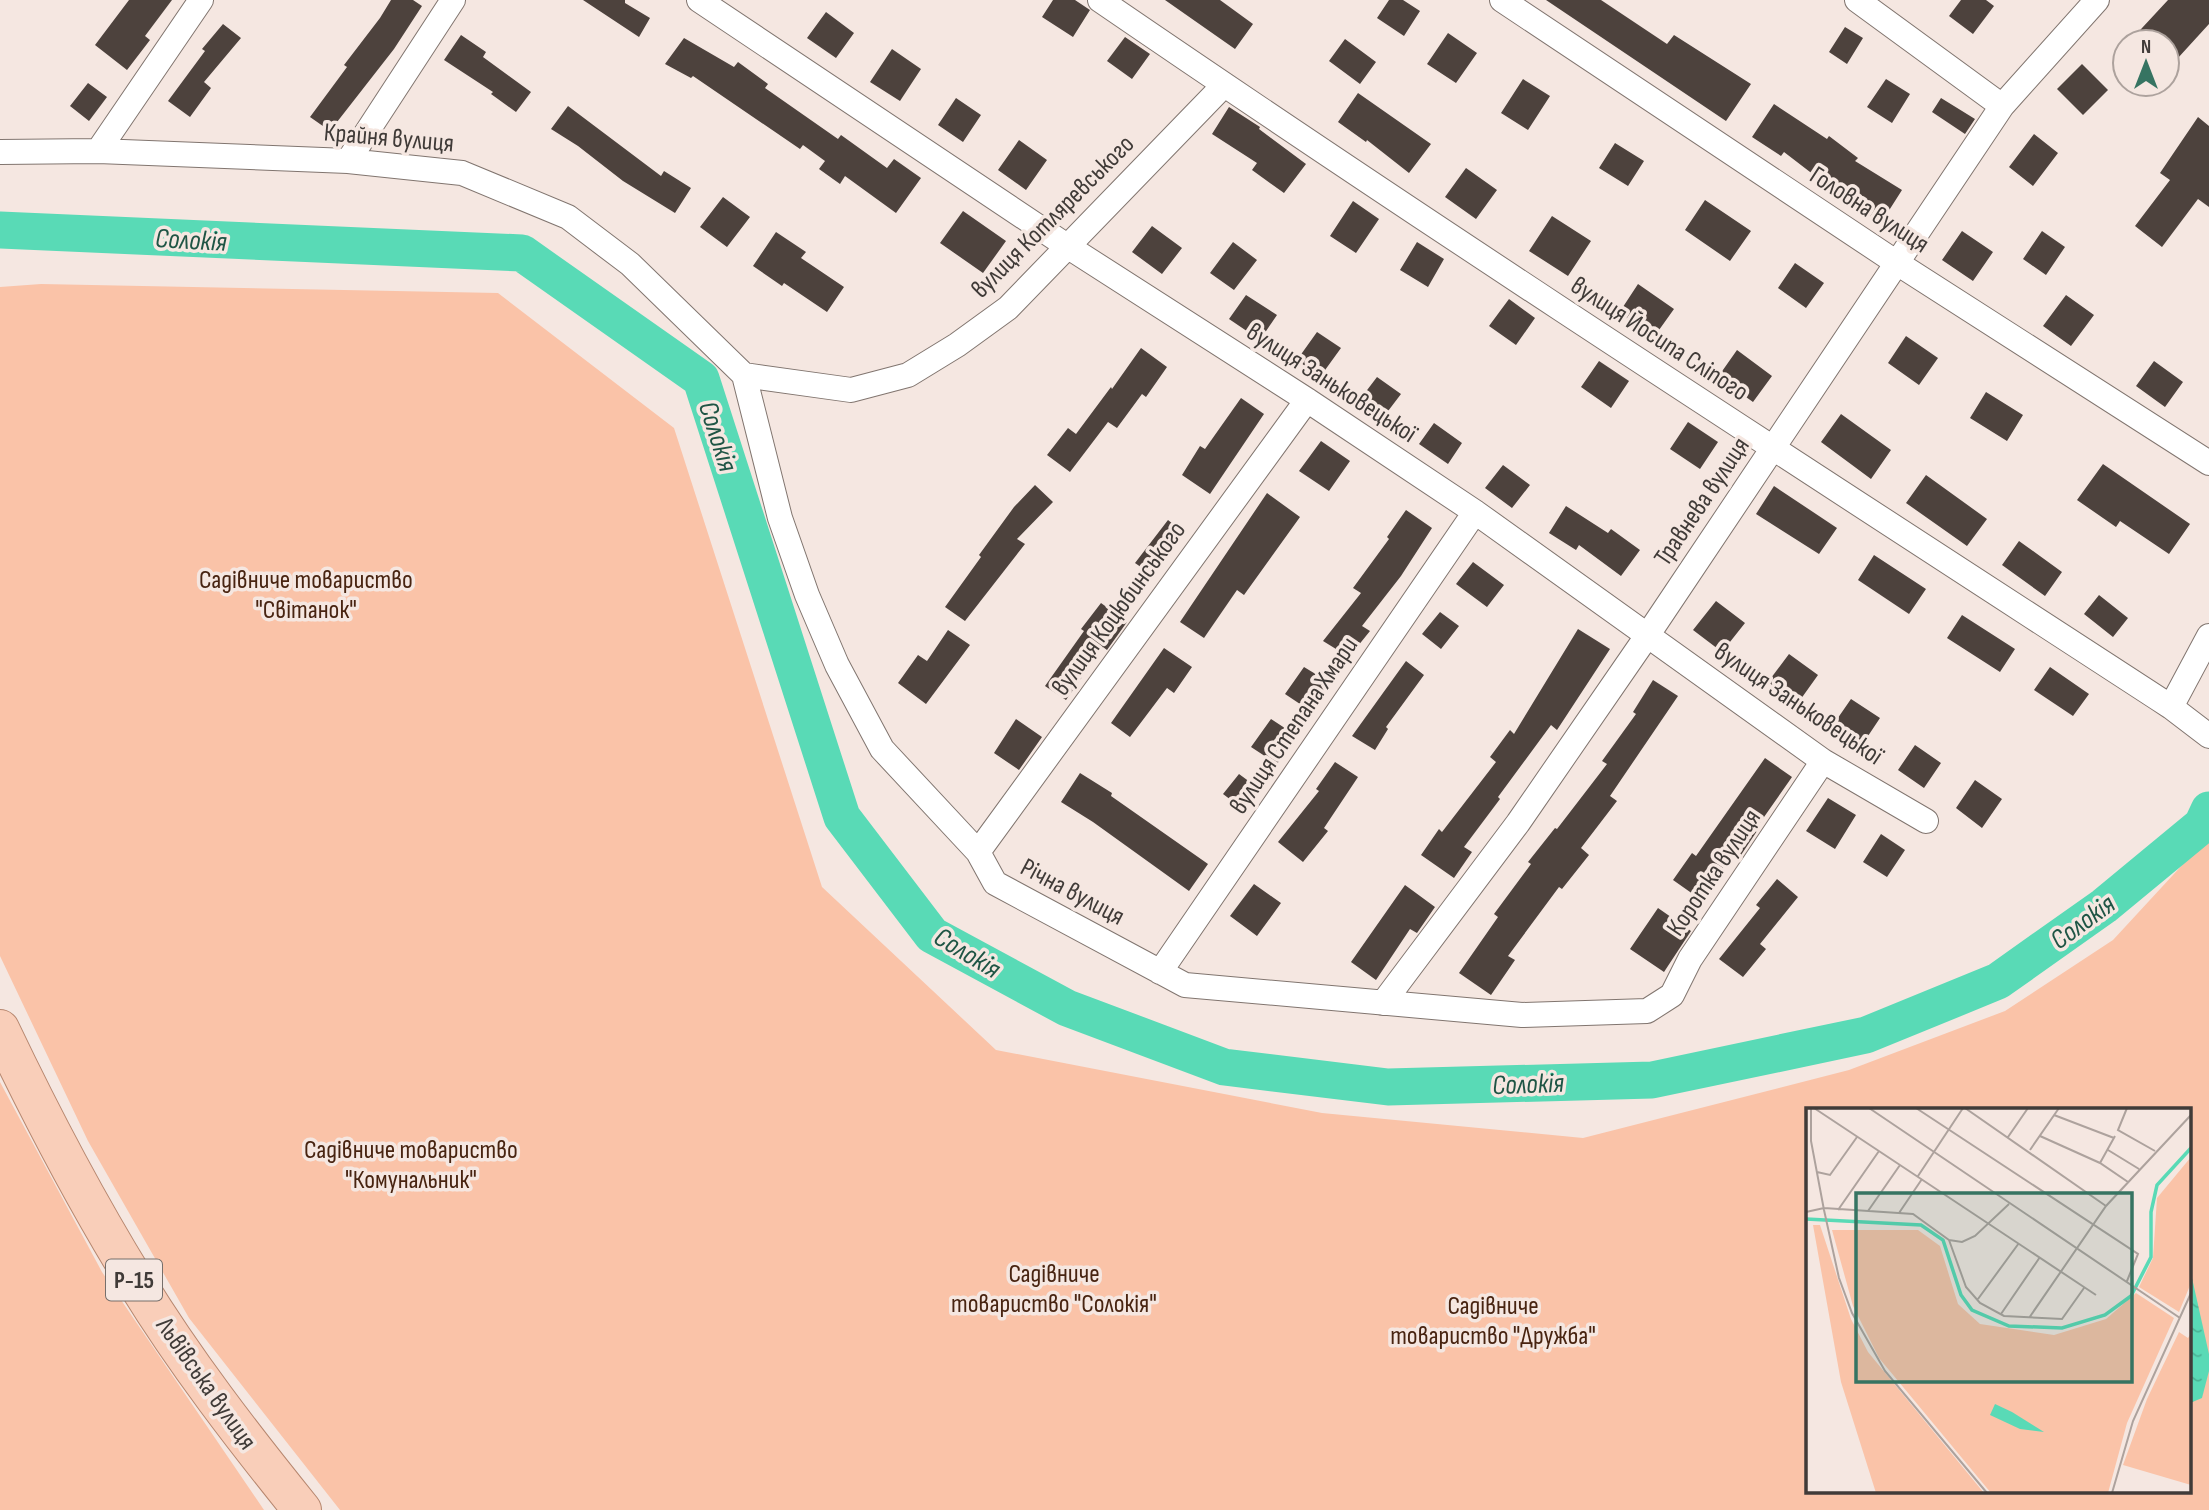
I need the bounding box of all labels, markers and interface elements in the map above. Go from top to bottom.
north arrow [2111,28,2181,98]
text: N [2141,36,2151,59]
street label: Крайня вулиця [323,117,455,160]
street label: вулиця Котляревського [965,129,1141,305]
street label: Головна вулиця [1804,160,1935,260]
water label: Солокія [154,222,228,259]
street label: вулиця Йосипа Сліпого [1565,270,1754,408]
street label: вулиця Заньковецької [1240,317,1423,450]
water label: Солокія [691,397,744,476]
street label: Травнева вулиця [1648,432,1757,572]
street label: вулиця Коцюбинського [1046,516,1193,702]
park label: Садівниче товариство "Світанок" [199,565,413,626]
street label: вулиця Степана Хмари [1224,631,1365,820]
street label: вулиця Заньковецької [1708,636,1889,773]
street label: Коротка вулиця [1661,804,1768,942]
street label: Річна вулиця [1015,852,1129,933]
water label: Солокія [2044,888,2122,957]
water label: Солокія [928,921,1007,986]
water label: Солокія [1492,1067,1565,1102]
inset map [1806,1108,2192,1492]
park label: Садівниче товариство "Комунальник" [304,1135,518,1196]
park label: Садівниче товариство "Солокія" [951,1259,1157,1320]
road number: Р-15 [106,1260,162,1300]
park label: Садівниче товариство "Дружба" [1390,1291,1596,1352]
street label: Львівська вулиця [148,1311,263,1456]

